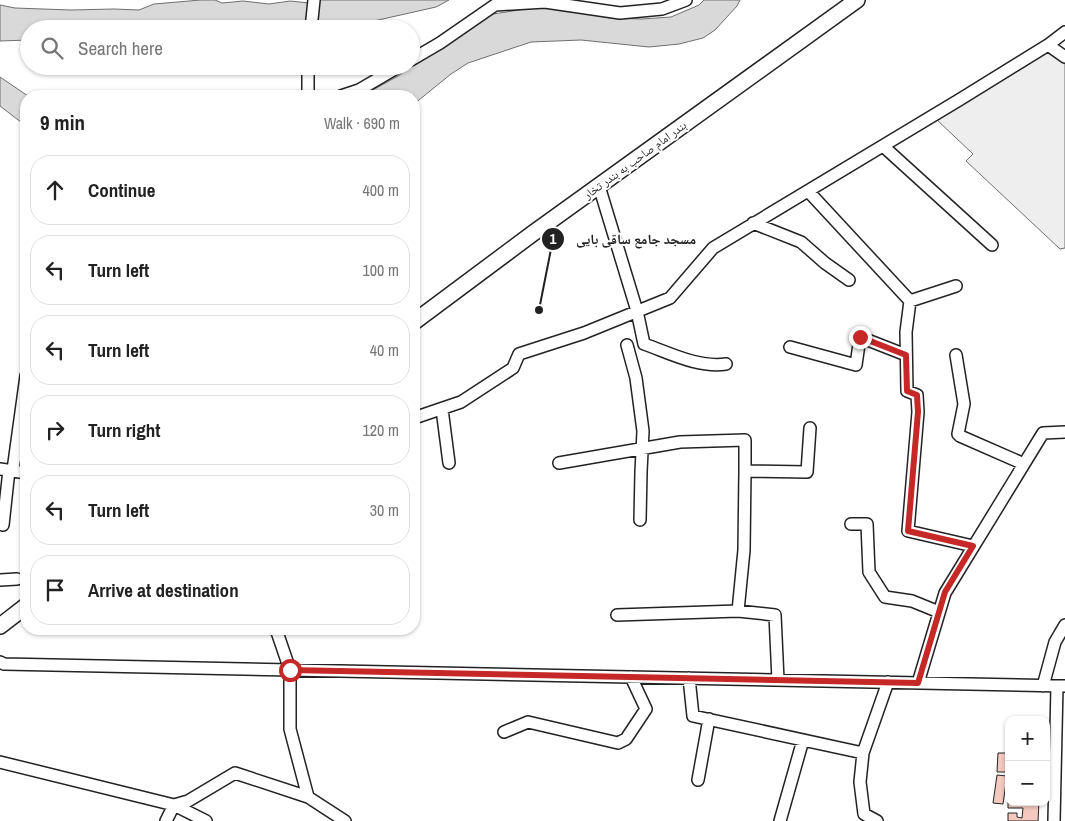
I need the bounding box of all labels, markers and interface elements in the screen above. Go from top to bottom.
search box [20,20,420,75]
icon: search [38,34,66,62]
text: Search here [78,35,163,61]
text: 9 min [40,108,85,137]
text: Walk · 690 m [324,112,400,134]
street label: بندر امام صاحب به بندر تخار [580,117,690,203]
icon: ahead [41,176,69,204]
text: Continue [88,177,156,203]
text: 400 m [363,179,399,201]
callout: مسجد جامع ساقی بایی [541,224,706,253]
text: 1 [550,228,557,249]
text: مسجد جامع ساقی بایی [576,230,696,249]
icon: left [41,256,69,284]
text: Turn left [88,257,149,283]
text: 100 m [363,259,399,281]
route end [849,326,872,349]
icon: left [41,336,69,364]
text: Turn left [88,337,149,363]
text: 40 m [370,339,399,361]
icon: right [41,416,69,444]
text: Turn right [88,417,160,443]
text: 120 m [363,419,399,441]
icon: left [41,496,69,524]
text: Turn left [88,497,149,523]
text: 30 m [370,499,399,521]
icon: arrive [41,576,69,604]
text: Arrive at destination [88,577,239,603]
route start [279,659,302,682]
map controls [1005,716,1050,806]
button: + [1005,716,1050,761]
button: − [1005,761,1050,806]

